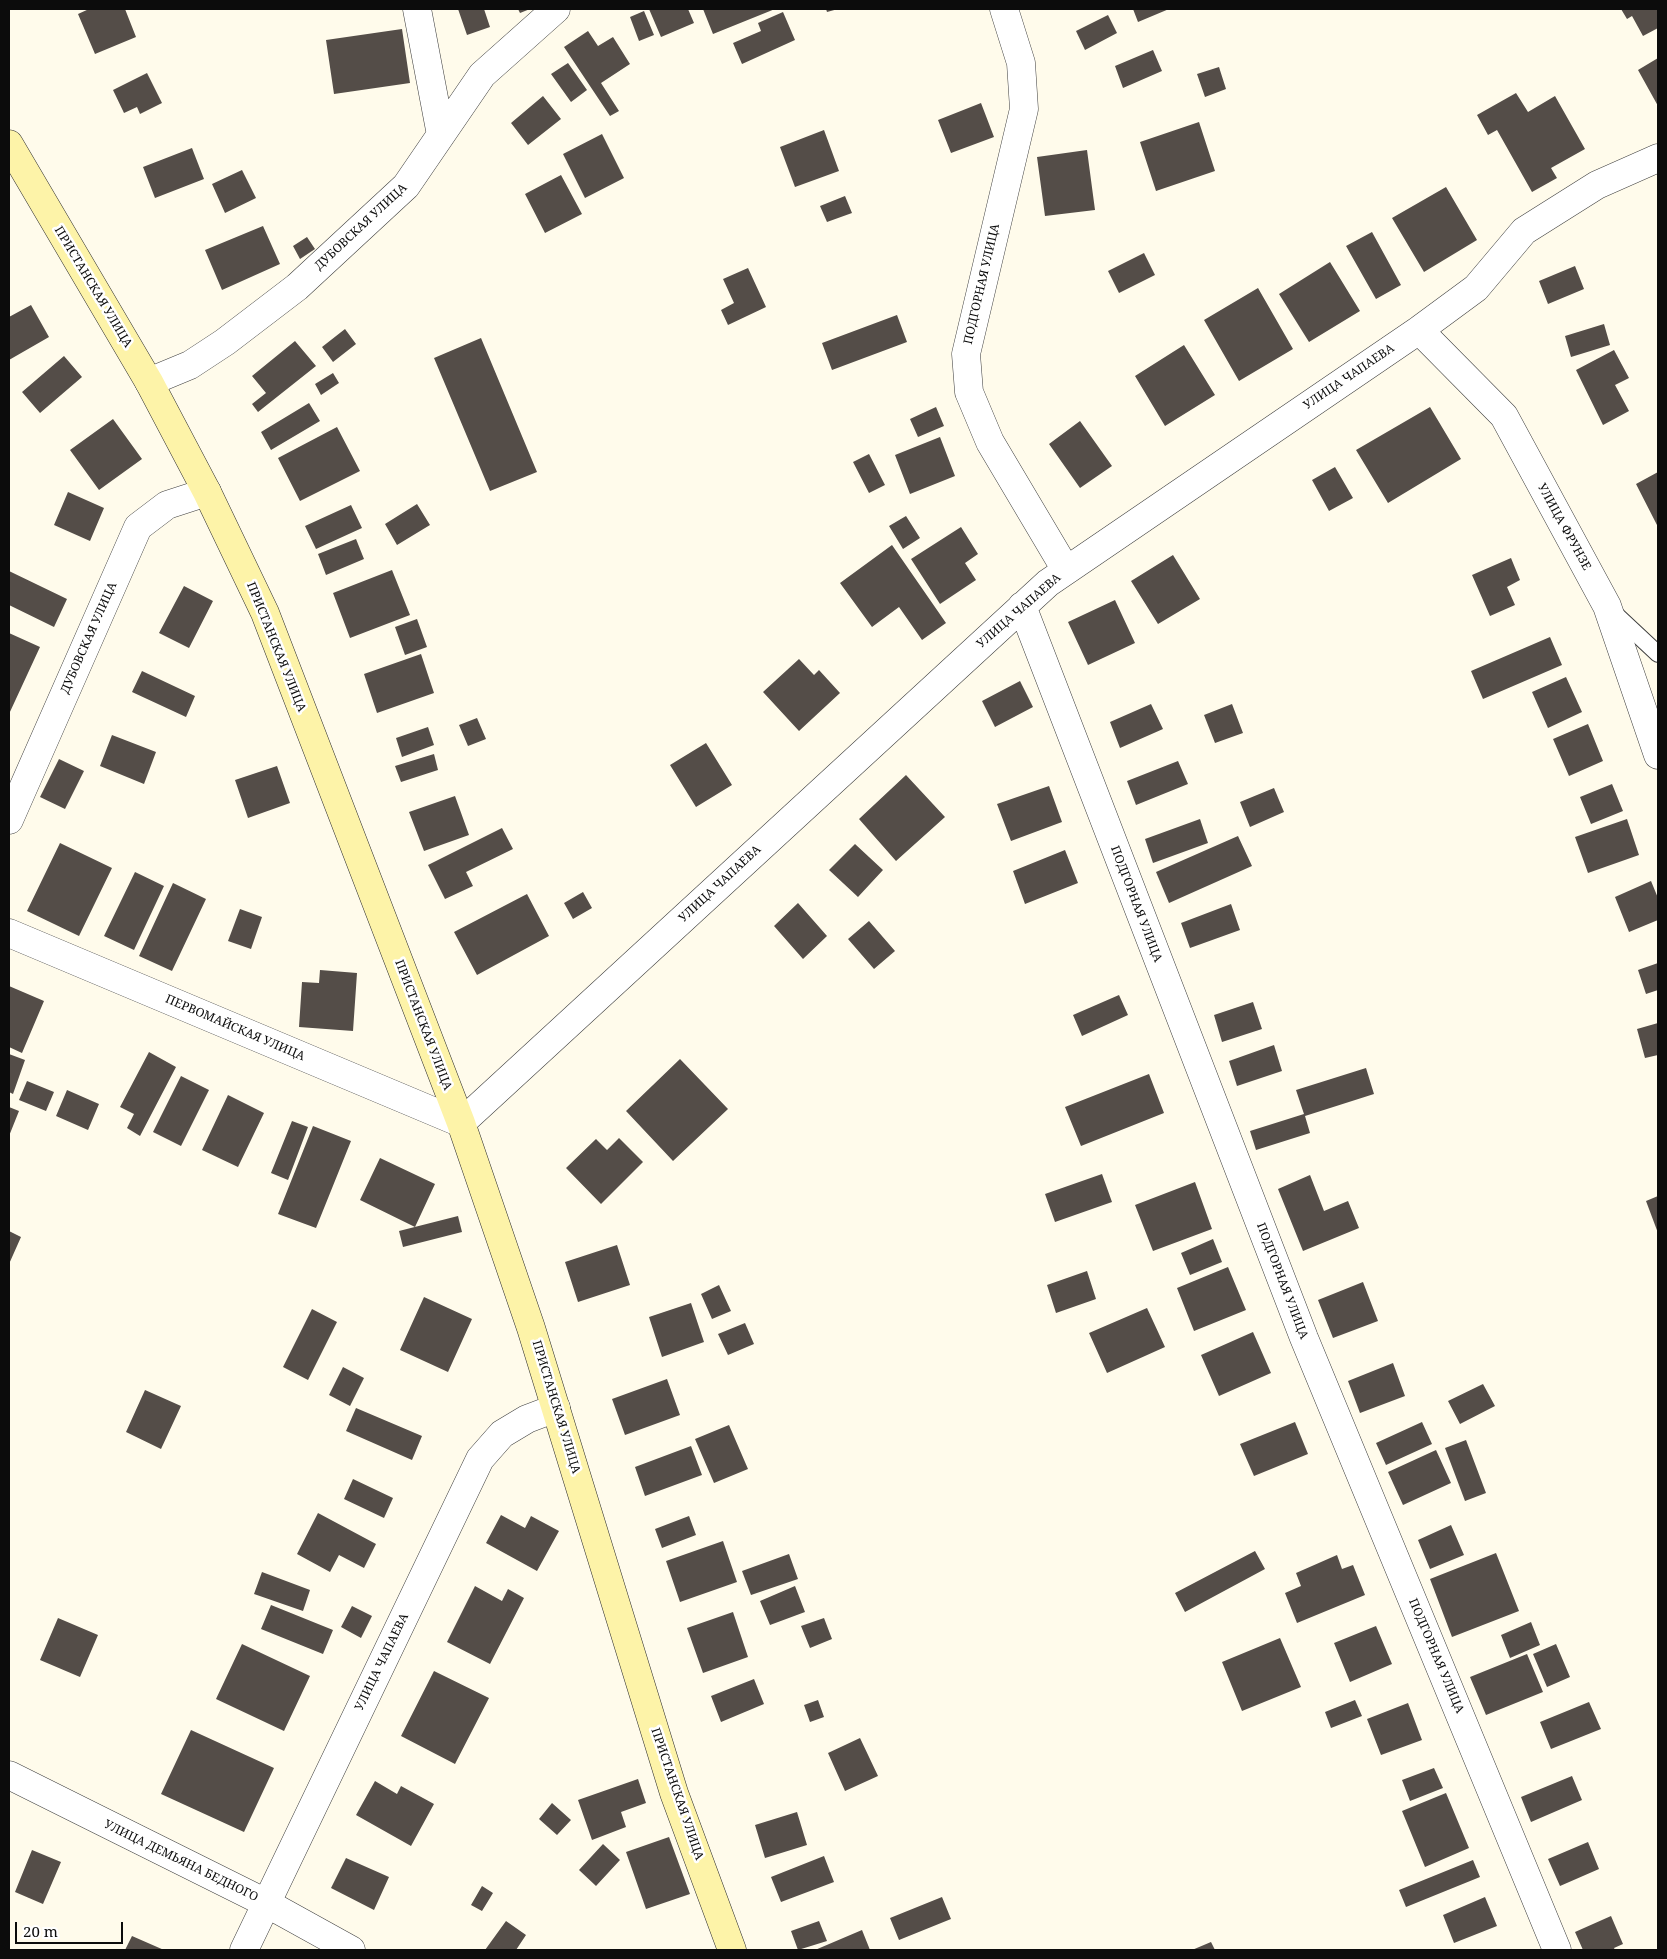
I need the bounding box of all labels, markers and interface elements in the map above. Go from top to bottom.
street label: ДУБОВСКАЯ УЛИЦА [312,181,410,273]
street label: ПОДГОРНАЯ УЛИЦА [961,222,1003,346]
street label: ПРИСТАНСКАЯ УЛИЦА [51,224,135,350]
street label: УЛИЦА ЧАПАЕВА [1301,341,1397,413]
street label: УЛИЦА ФРУНЗЕ [1534,481,1594,573]
street label: УЛИЦА ЧАПАЕВА [974,571,1064,651]
street label: ДУБОВСКАЯ УЛИЦА [58,580,120,696]
street label: ПРИСТАНСКАЯ УЛИЦА [243,580,309,714]
street label: УЛИЦА ЧАПАЕВА [676,842,764,926]
street label: ПОДГОРНАЯ УЛИЦА [1107,844,1165,964]
street label: ПРИСТАНСКАЯ УЛИЦА [391,958,455,1092]
street label: ПЕРВОМАЙСКАЯ УЛИЦА [163,992,307,1064]
street label: ПОДГОРНАЯ УЛИЦА [1253,1221,1311,1341]
street label: ПРИСТАНСКАЯ УЛИЦА [529,1339,583,1475]
street label: ПОДГОРНАЯ УЛИЦА [1405,1596,1467,1716]
street label: УЛИЦА ЧАПАЕВА [352,1611,412,1713]
street label: ПРИСТАНСКАЯ УЛИЦА [648,1726,706,1862]
street label: УЛИЦА ДЕМЬЯНА БЕДНОГО [102,1817,260,1905]
scale bar [18,1912,125,1944]
text: 20 m [23,1921,58,1941]

